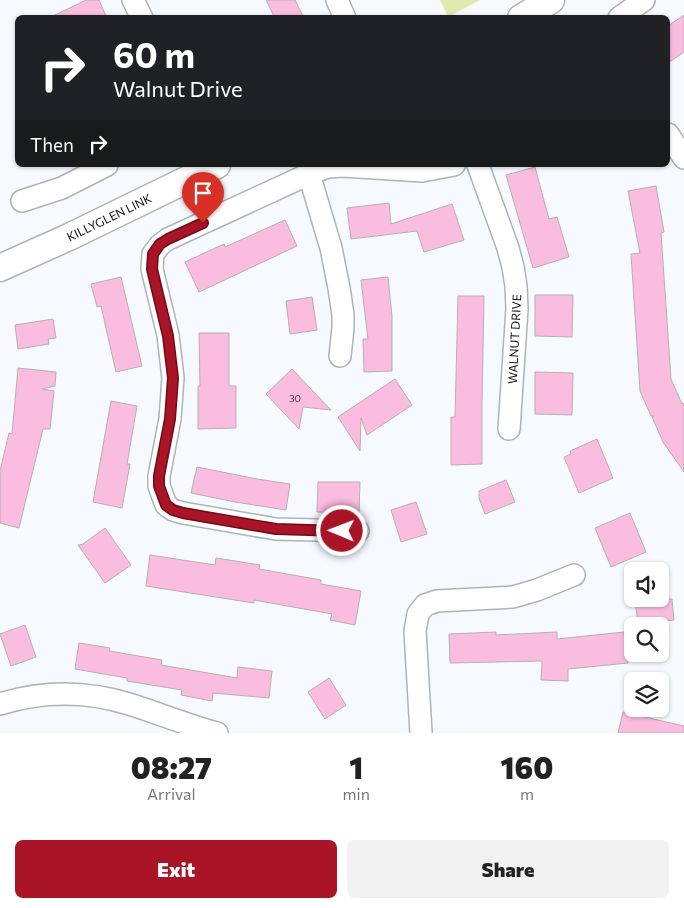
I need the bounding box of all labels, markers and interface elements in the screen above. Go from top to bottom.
text: 60 m [113,32,195,75]
icon: right [30,35,95,100]
text: Walnut Drive [113,75,243,102]
icon: right [84,130,112,158]
text: Then [30,133,74,156]
pin [182,172,224,223]
icon: arrive [189,179,217,207]
street label: KILLYGLEN LINK [64,190,154,244]
street label: WALNUT DRIVE [505,294,523,384]
house number: 30 [289,392,301,404]
position arrow [315,504,367,556]
map controls [624,562,669,717]
button: sound [624,562,669,607]
button: search [624,617,669,662]
button: layers [624,672,669,717]
text: 08:27 [131,748,212,785]
text: 1 [349,748,363,785]
text: 160 [501,748,553,785]
text: Arrival [147,784,196,803]
text: min [343,784,370,803]
text: m [520,784,534,803]
button: Exit [15,840,337,898]
button: Share [347,840,669,898]

